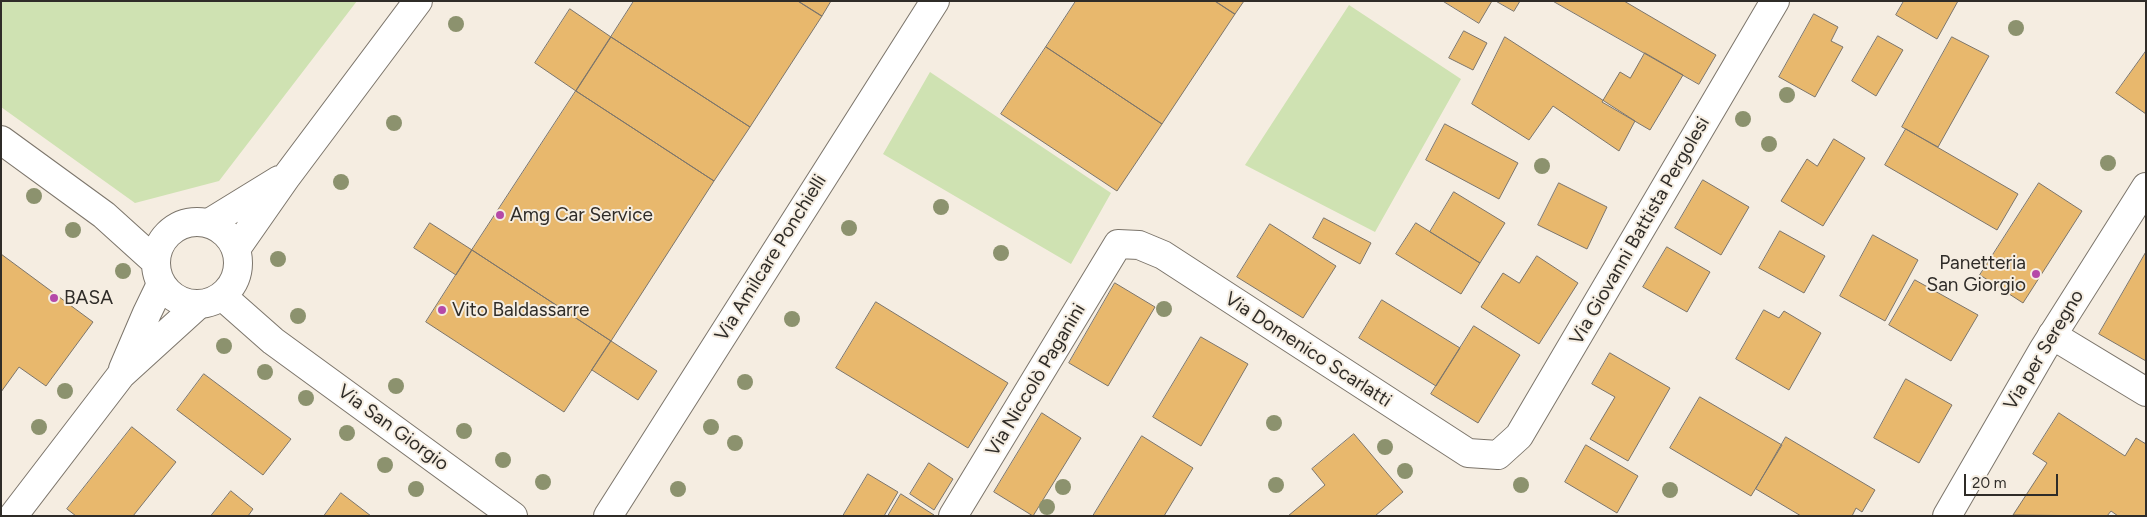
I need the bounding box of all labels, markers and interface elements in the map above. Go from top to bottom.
street label: Via Giovanni Battista Pergolesi [1565,113,1715,349]
street label: Via Amilcare Ponchielli [710,171,832,345]
place label: Amg Car Service [510,204,653,226]
marker: Amg Car Service [494,209,506,221]
place label: Panetteria San Giorgio [1926,252,2026,296]
marker: Panetteria San Giorgio [2030,268,2042,280]
street label: Via per Seregno [1999,286,2089,414]
place label: BASA [64,287,113,309]
street label: Via Domenico Scarlatti [1220,288,1396,412]
marker: BASA [48,292,60,304]
place label: Vito Baldassarre [452,299,589,321]
street label: Via Niccolò Paganini [981,300,1091,460]
marker: Vito Baldassarre [436,304,448,316]
street label: Via San Giorgio [333,380,453,476]
scale bar [1967,464,2061,496]
text: 20 m [1972,474,2006,492]

